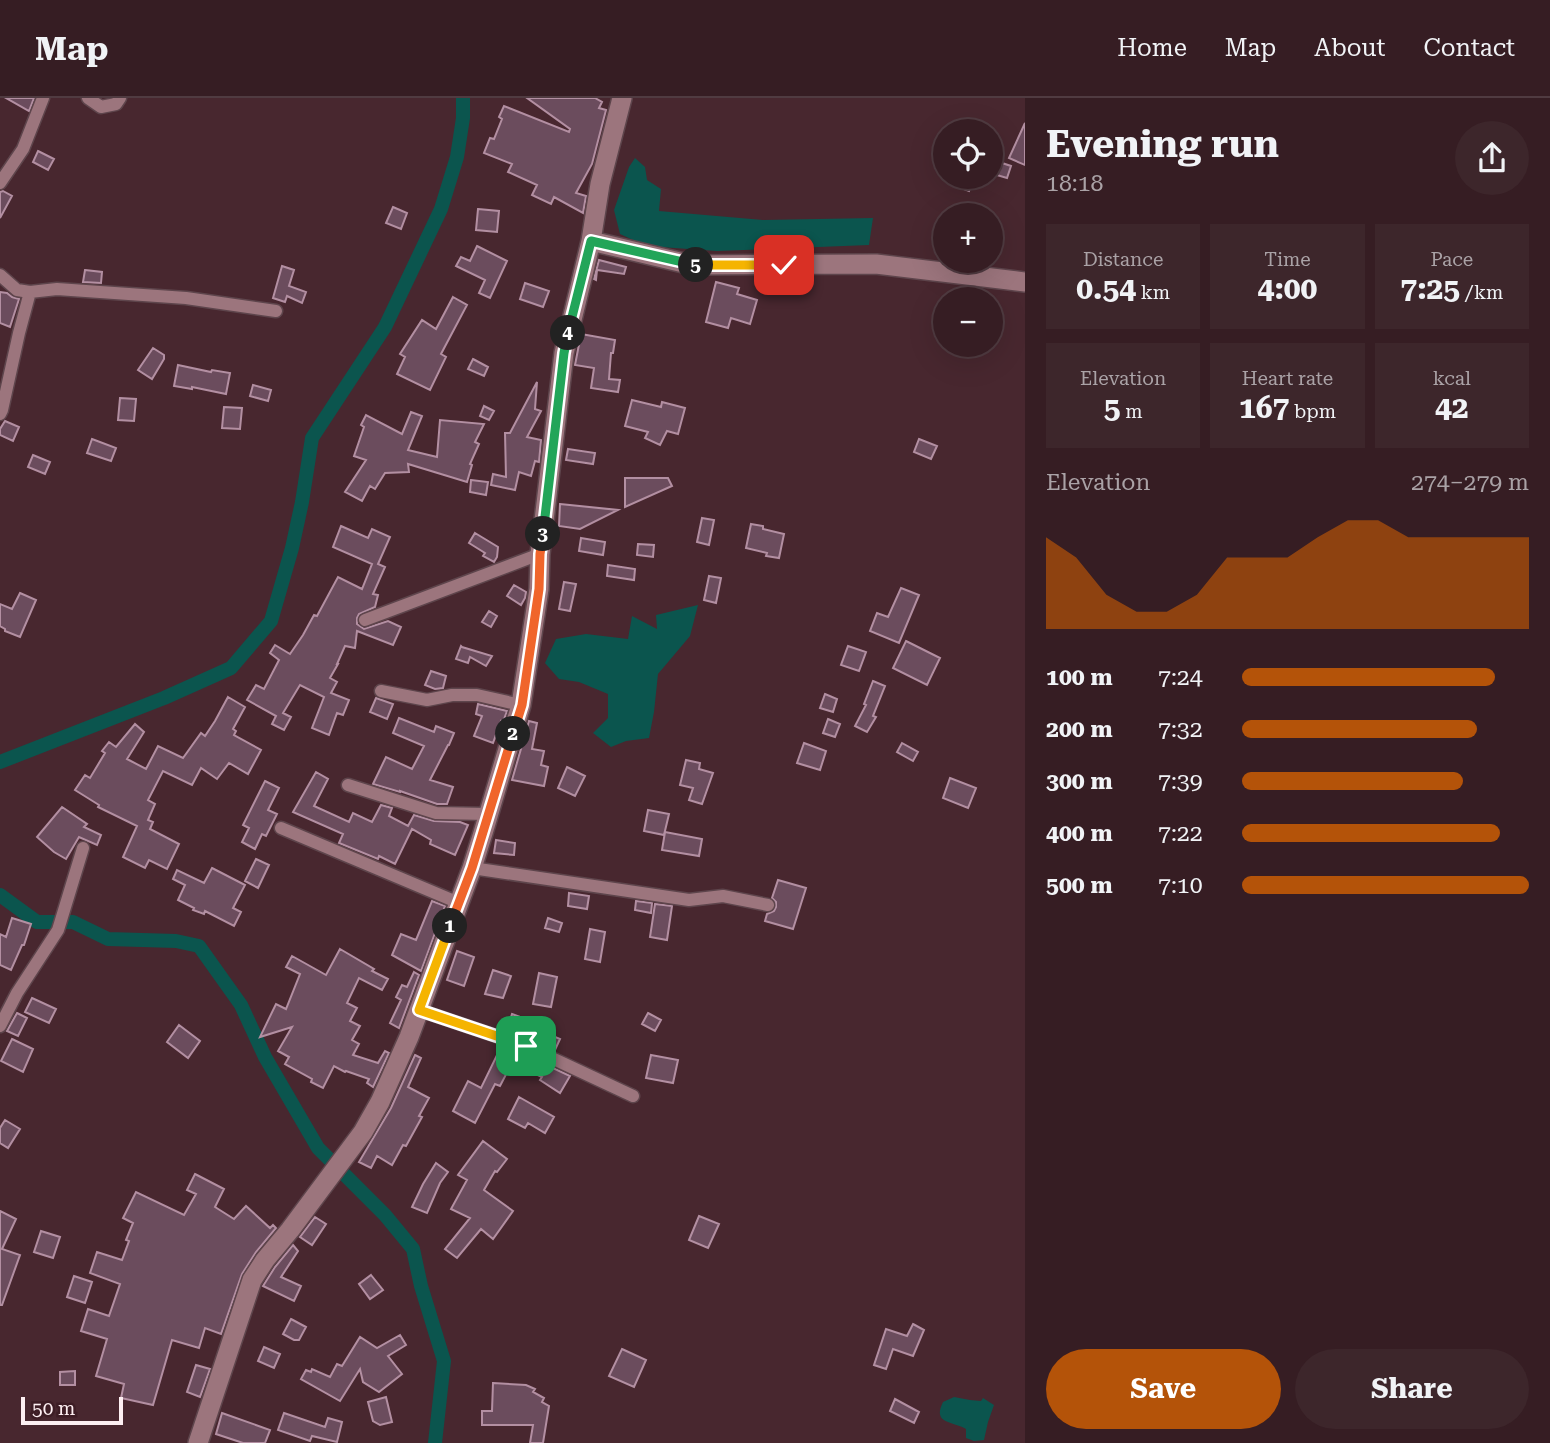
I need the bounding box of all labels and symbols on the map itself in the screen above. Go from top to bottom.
pin [754,235,814,295]
pin: 5 [678,248,714,282]
pin: 4 [550,316,586,350]
pin: 3 [526,516,560,551]
pin: 2 [496,716,530,752]
pin: 1 [433,908,468,944]
pin [496,1016,556,1076]
scale bar [21,1394,122,1426]

